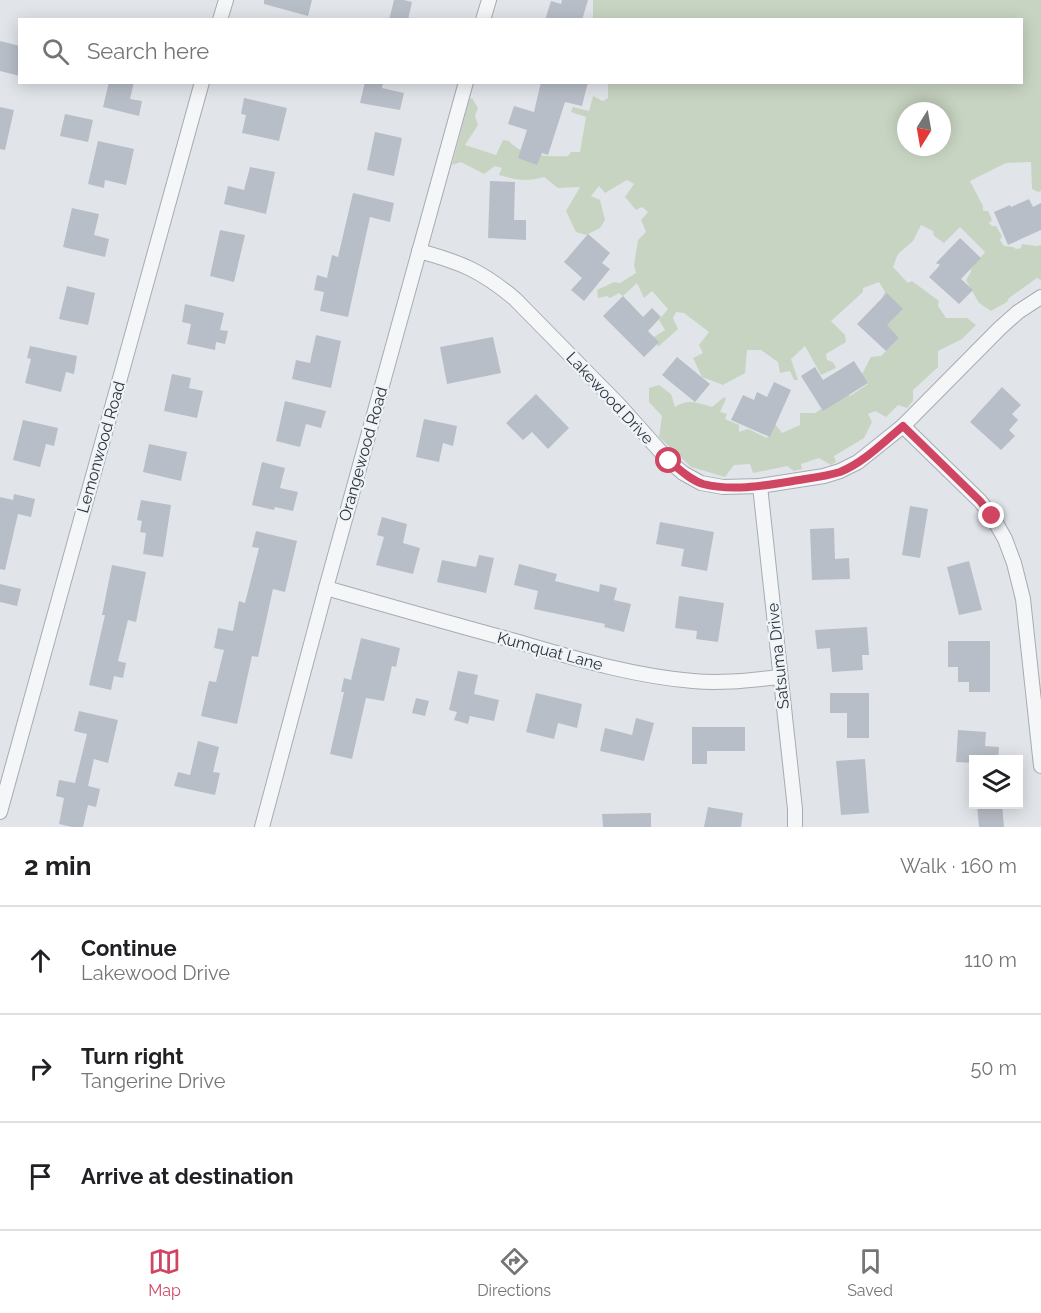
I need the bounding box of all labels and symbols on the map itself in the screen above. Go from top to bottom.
north arrow [897,102,951,156]
street label: Lakewood Drive [562,348,658,448]
street label: Lemonwood Road [73,379,129,515]
street label: Orangewood Road [335,385,391,523]
route start [655,447,681,473]
route end [978,502,1004,528]
street label: Satsuma Drive [763,602,793,710]
street label: Kumquat Lane [495,628,605,674]

